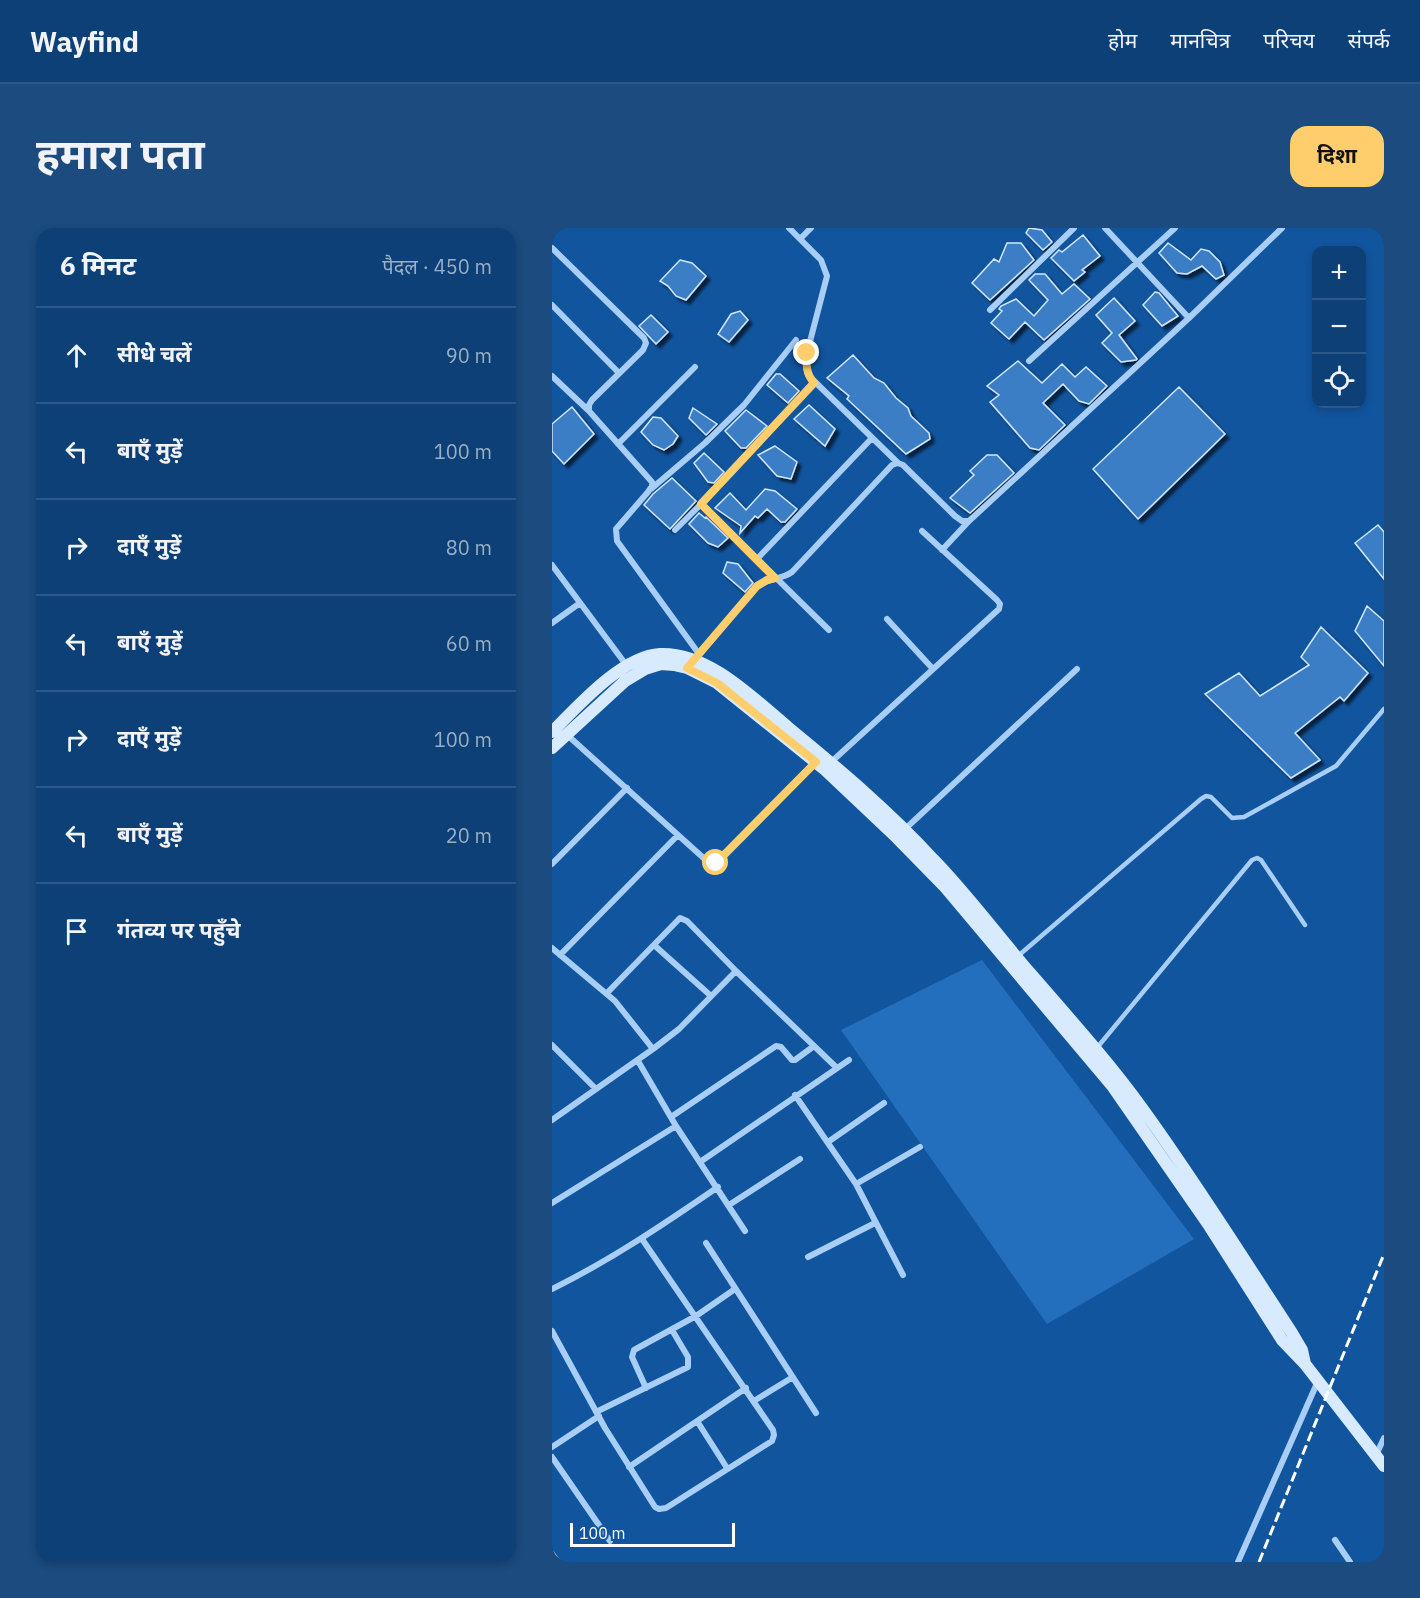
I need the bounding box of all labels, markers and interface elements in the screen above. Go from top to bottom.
text: Wayfind [30,23,139,60]
text: होम [1108,26,1137,54]
text: मानचित्र [1170,26,1230,54]
text: परिचय [1263,26,1315,54]
text: संपर्क [1348,26,1390,54]
text: हमारा पता [36,126,205,181]
button: दिशा [1290,126,1384,187]
map controls [1312,246,1366,408]
button: + [1312,246,1366,300]
text: 6 मिनट [60,248,136,282]
text: पैदल · 450 m [382,253,492,280]
button: − [1312,300,1366,354]
icon: ahead [60,339,93,372]
text: सीधे चलें [117,339,192,368]
route end [793,339,819,365]
text: 90 m [446,342,492,369]
button: locate [1312,354,1366,408]
icon: left [60,435,93,468]
text: बाएँ मुड़ें [117,435,183,464]
text: 100 m [434,438,492,465]
icon: right [60,531,93,564]
text: दाएँ मुड़ें [117,531,181,560]
text: 80 m [446,534,492,561]
icon: left [60,627,93,660]
text: बाएँ मुड़ें [117,627,183,656]
text: 60 m [446,630,492,657]
icon: right [60,723,93,756]
text: दाएँ मुड़ें [117,723,181,752]
text: 100 m [434,726,492,753]
icon: left [60,819,93,852]
text: बाएँ मुड़ें [117,819,183,848]
text: 20 m [446,822,492,849]
route start [702,849,728,875]
icon: arrive [60,915,93,948]
text: गंतव्य पर पहुँचे [117,915,241,944]
scale bar [570,1520,735,1548]
text: 100 m [579,1523,626,1543]

